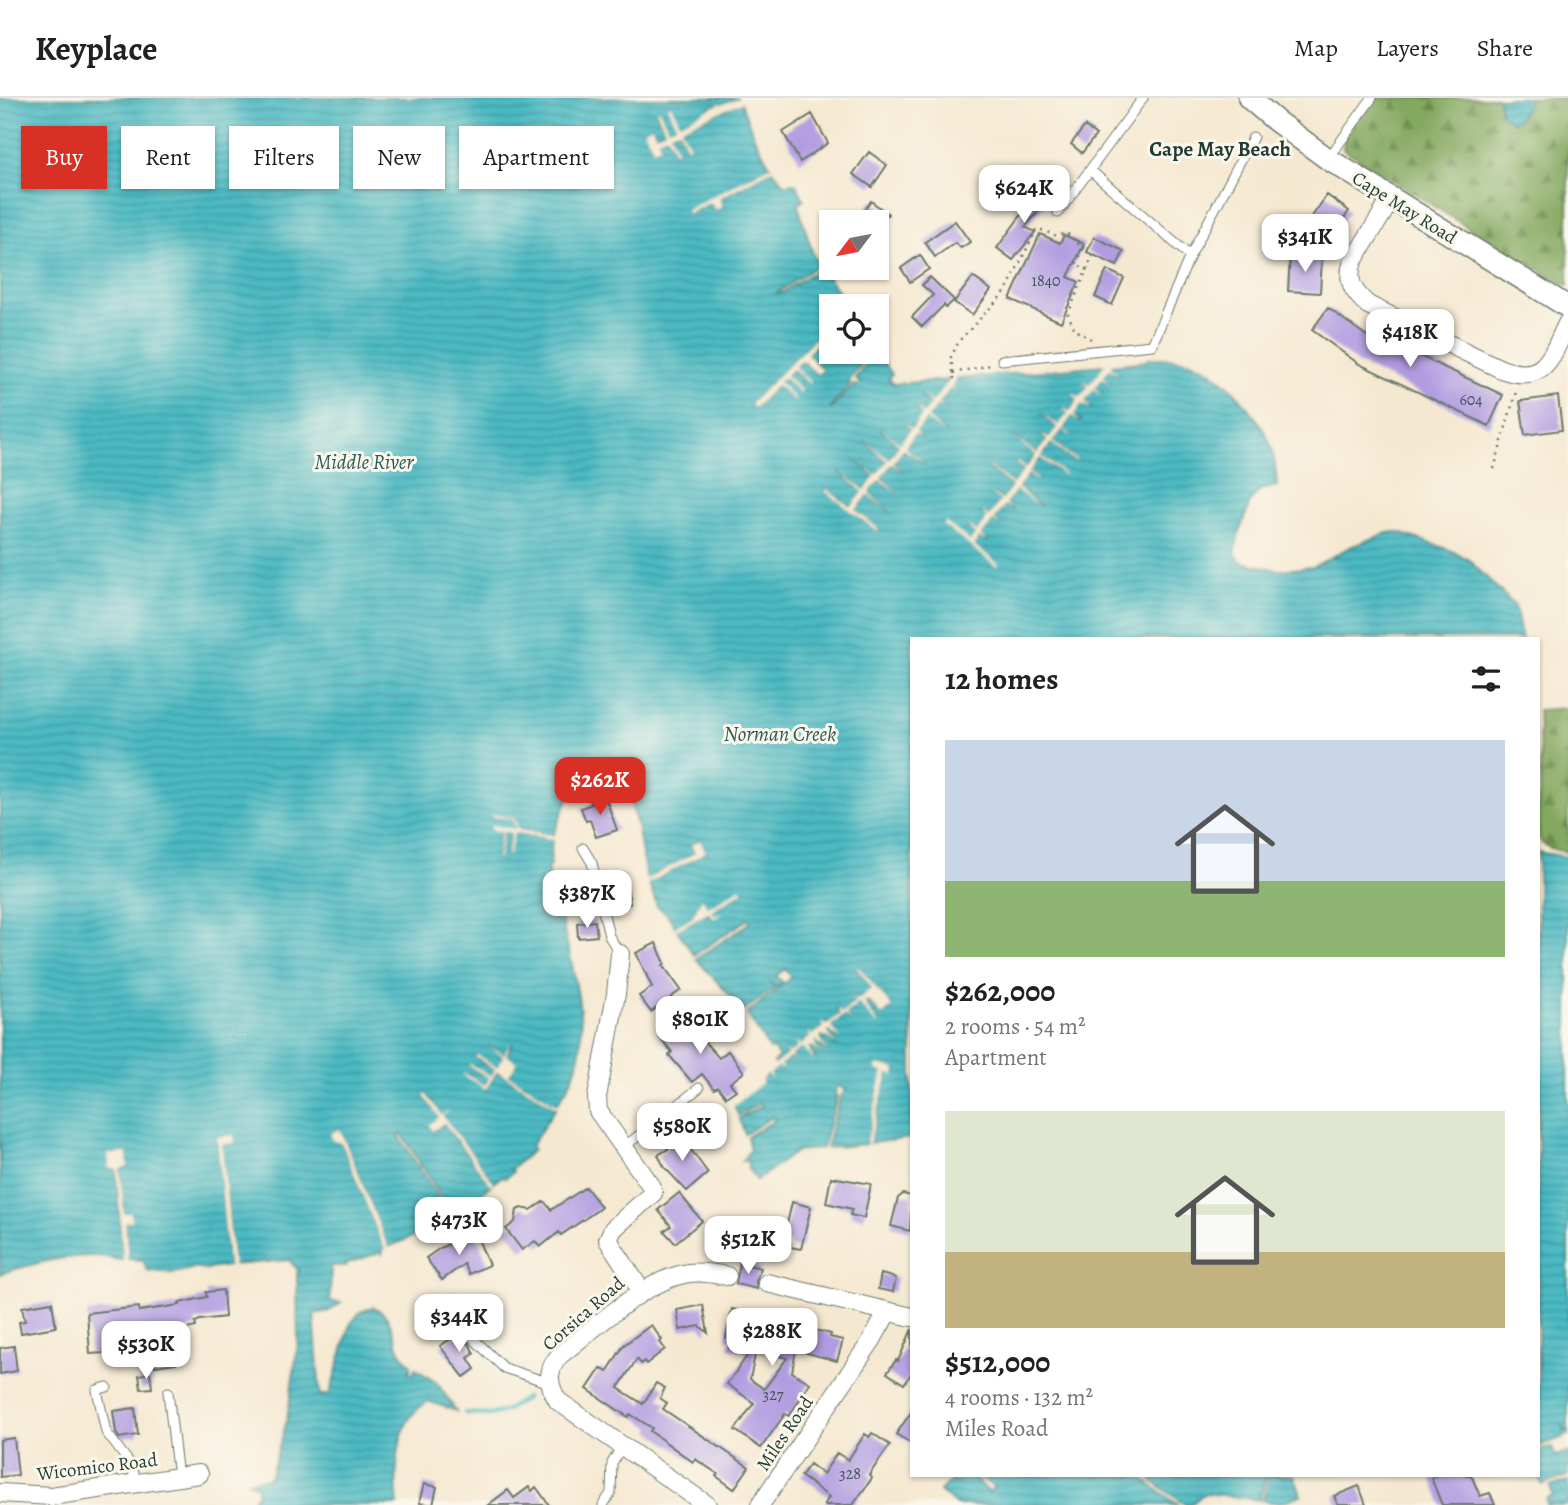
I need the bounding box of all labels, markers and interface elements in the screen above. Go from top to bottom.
text: Keyplace [35,26,157,71]
text: Map [1294,32,1338,64]
text: Layers [1376,32,1439,64]
text: Share [1477,32,1533,64]
chip: Buy [21,126,107,189]
chip: Rent [121,126,215,189]
chip: Filters [229,126,339,189]
chip: New [353,126,445,189]
chip: Apartment [459,126,614,189]
district label: Cape May Beach [1149,135,1291,163]
street label: Cape May Road [1347,165,1463,251]
pin: $624K [975,166,1073,225]
text: $624K [995,172,1053,203]
north arrow [819,210,889,280]
map controls [819,210,889,364]
pin: $341K [1256,214,1354,274]
text: $341K [1278,221,1332,252]
house number: 1840 [1031,270,1061,292]
button: locate [819,294,889,364]
pin: $418K [1361,310,1459,369]
text: $418K [1382,316,1438,347]
house number: 604 [1459,389,1483,411]
water label: Middle River [314,448,414,476]
text: 12 homes [945,659,1058,699]
icon: filters [1467,660,1505,698]
water label: Norman Creek [724,720,836,748]
pin: $262K [551,758,649,817]
text: $262K [571,764,629,795]
icon: home [1162,786,1288,912]
pin: $387K [538,870,636,930]
text: $387K [559,877,615,908]
text: $262,000 [945,971,1055,1011]
pin: $801K [651,996,749,1056]
text: $801K [672,1003,728,1034]
text: 2 rooms · 54 m² [945,1011,1086,1042]
text: Apartment [945,1042,1047,1073]
pin: $580K [633,1104,731,1163]
text: $580K [653,1110,711,1141]
icon: home [1162,1157,1288,1283]
pin: $473K [410,1198,508,1257]
text: $473K [431,1204,487,1235]
pin: $512K [699,1216,797,1276]
text: $512K [721,1223,776,1254]
street label: Corsica Road [537,1270,631,1357]
pin: $344K [410,1294,508,1354]
text: $344K [430,1301,488,1332]
pin: $288K [723,1308,821,1368]
text: $288K [742,1315,802,1346]
pin: $530K [97,1322,195,1381]
text: $530K [117,1328,175,1359]
text: $512,000 [945,1342,1050,1382]
text: 4 rooms · 132 m² [945,1382,1093,1413]
house number: 327 [763,1384,784,1406]
street label: Miles Road [750,1390,820,1476]
text: Miles Road [945,1413,1048,1444]
street label: Wicomico Road [34,1447,160,1487]
house number: 328 [839,1463,861,1485]

